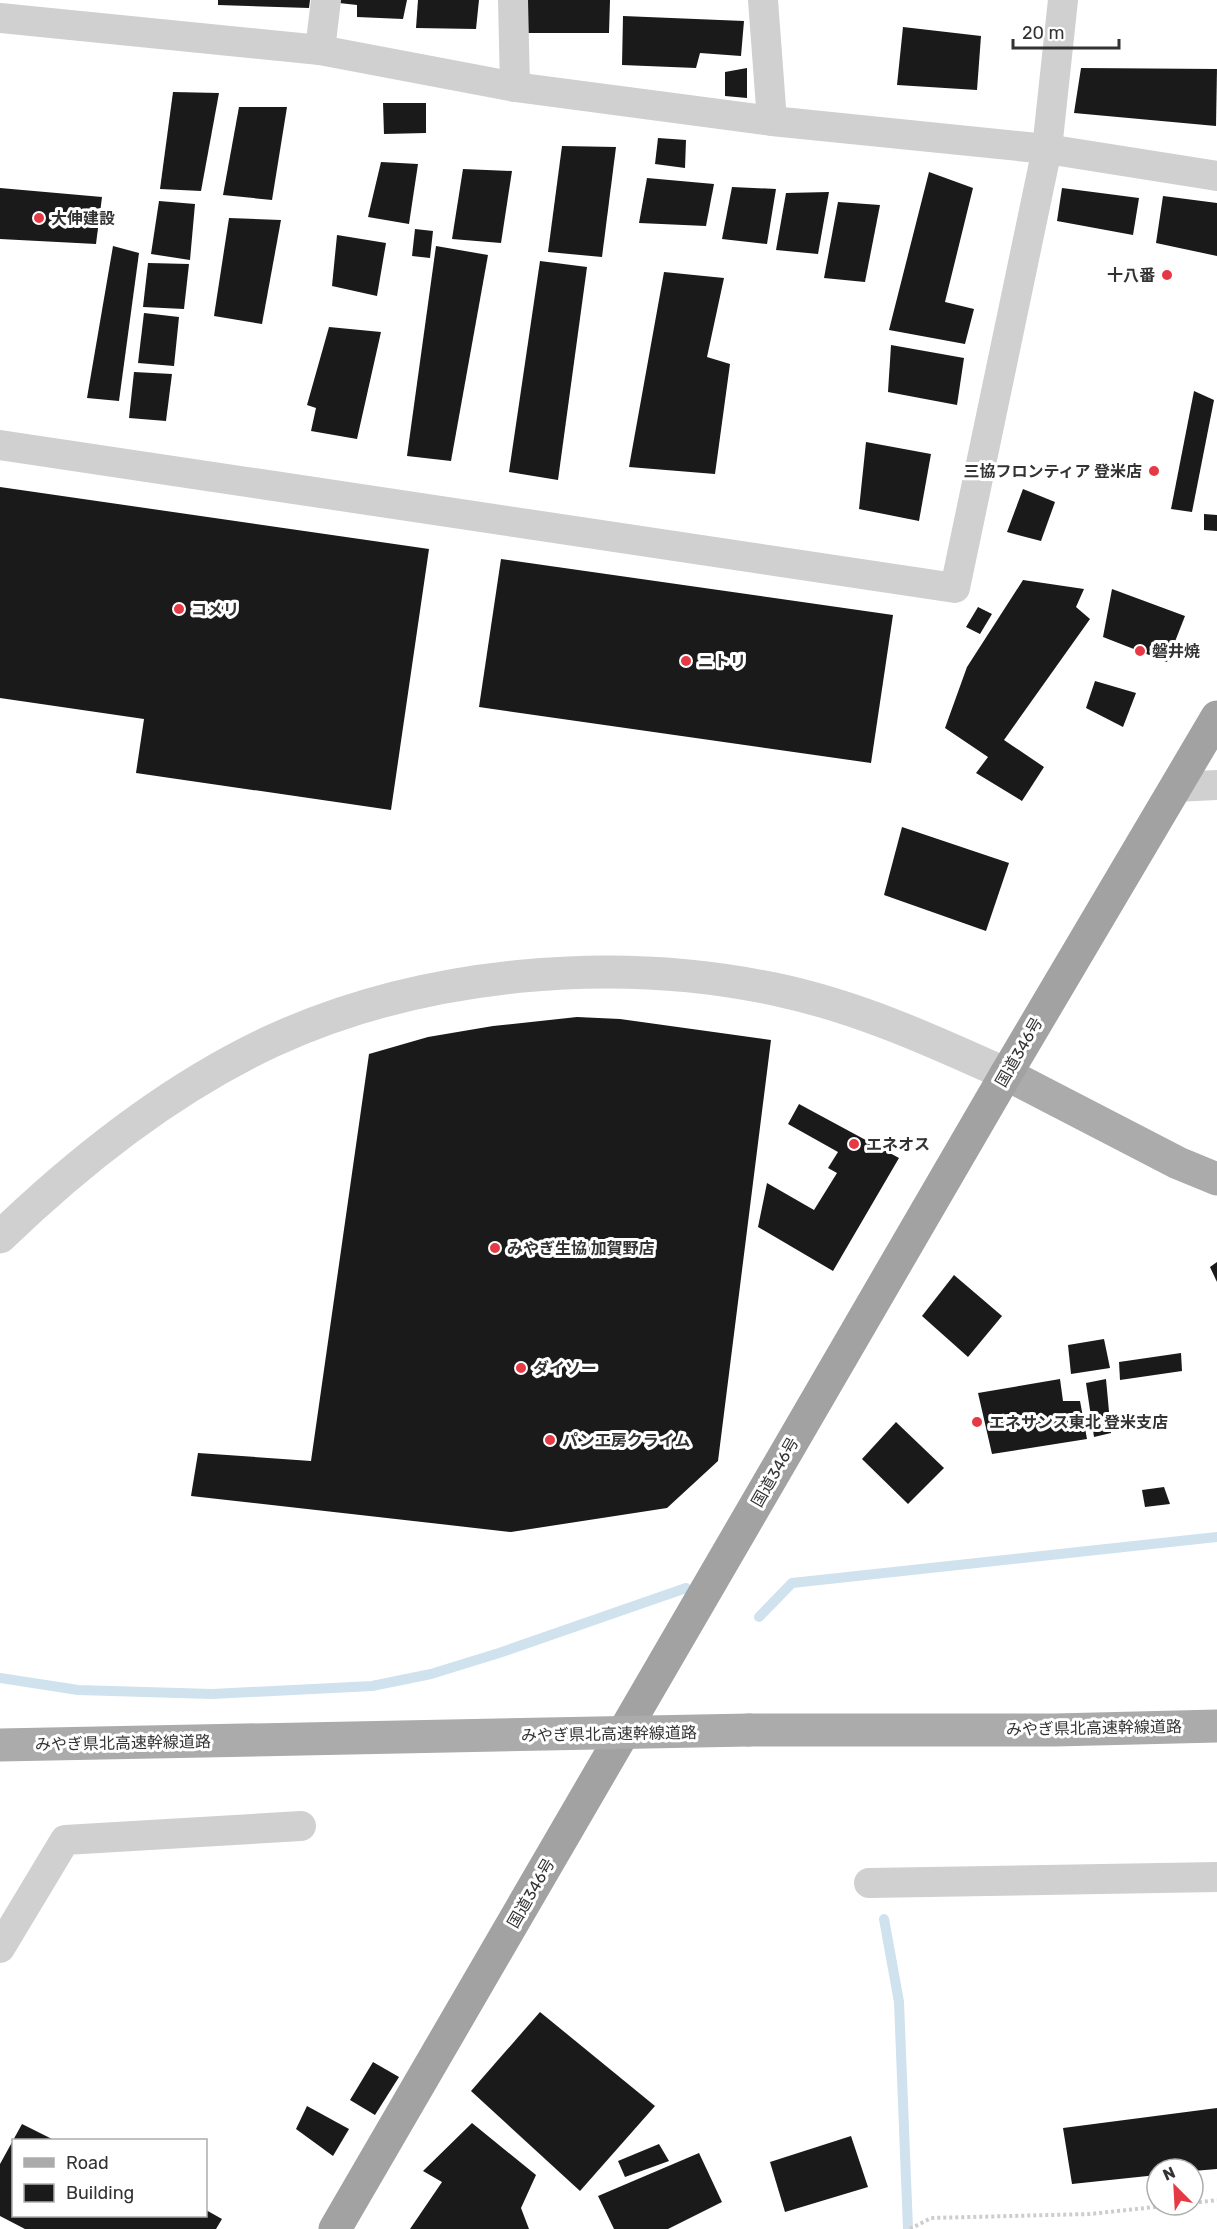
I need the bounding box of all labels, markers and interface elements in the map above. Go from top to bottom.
scale bar [1013,12,1120,50]
text: 20 m [1022,22,1064,44]
place label: 大伸建設 [51,209,115,228]
marker: 大伸建設 [32,211,46,225]
place label: 十八番 [1107,266,1155,285]
marker: 十八番 [1160,268,1174,282]
place label: 三協フロンティア 登米店 [964,462,1142,481]
marker: 三協フロンティア 登米店 [1147,464,1161,478]
place label: コメリ [191,600,239,619]
marker: コメリ [172,602,186,616]
place label: 磐井焼 [1152,642,1200,661]
marker: 磐井焼 [1133,644,1147,658]
place label: ニトリ [698,652,746,671]
marker: ニトリ [679,654,693,668]
street label: 国道346号 [991,1014,1047,1090]
place label: エネオス [866,1135,930,1154]
marker: エネオス [847,1137,861,1151]
place label: みやぎ生協 加賀野店 [507,1239,654,1258]
marker: みやぎ生協 加賀野店 [488,1241,502,1255]
place label: ダイソー [533,1359,597,1378]
marker: ダイソー [514,1361,528,1375]
place label: エネサンス東北 登米支店 [989,1413,1168,1432]
marker: エネサンス東北 登米支店 [970,1415,984,1429]
place label: パン工房クライム [562,1431,690,1450]
marker: パン工房クライム [543,1433,557,1447]
street label: 国道346号 [747,1434,803,1510]
street label: みやぎ県北高速幹線道路 [1006,1717,1182,1739]
street label: みやぎ県北高速幹線道路 [521,1723,697,1745]
street label: みやぎ県北高速幹線道路 [35,1732,211,1754]
street label: 国道346号 [503,1855,559,1931]
legend [12,2139,207,2217]
text: Road [66,2152,109,2174]
north arrow [1145,2157,1205,2217]
text: N [1160,2163,1178,2185]
text: Building [66,2182,134,2204]

